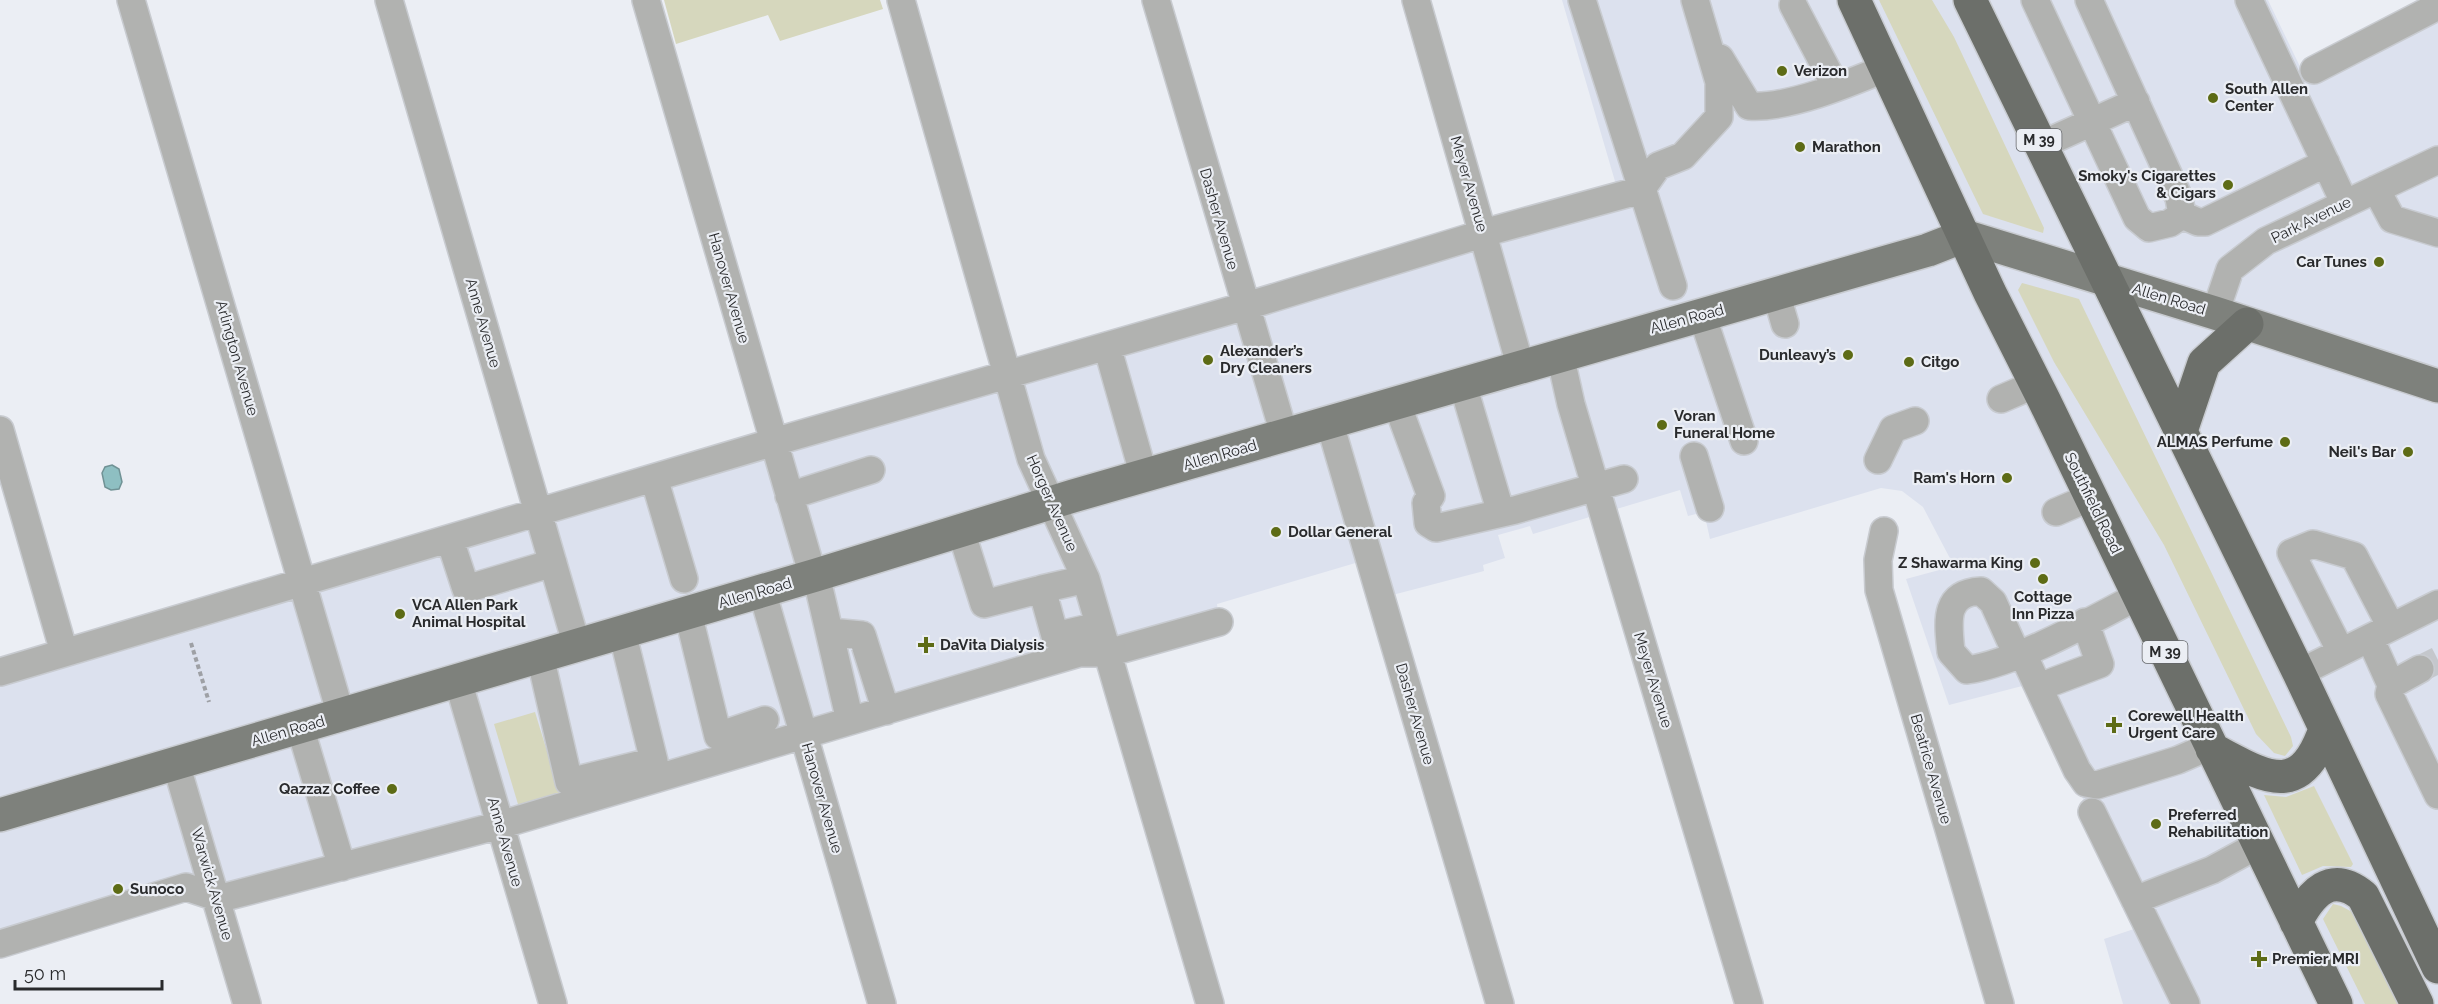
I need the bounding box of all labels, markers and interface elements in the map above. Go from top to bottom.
place label: Verizon [1794,62,1847,80]
marker: Verizon [1775,64,1789,78]
place label: South Allen Center [2225,80,2308,115]
marker: South Allen Center [2206,91,2220,105]
road number: M 39 [2016,129,2062,151]
street label: Meyer Avenue [1447,134,1491,234]
place label: Marathon [1812,138,1881,156]
marker: Marathon [1793,140,1807,154]
street label: Dasher Avenue [1196,166,1242,272]
place label: Smoky's Cigarettes & Cigars [2078,167,2216,202]
marker: Smoky's Cigarettes & Cigars [2221,178,2235,192]
street label: Park Avenue [2268,193,2354,247]
street label: Hanover Avenue [705,231,753,345]
place label: Car Tunes [2296,253,2367,271]
marker: Car Tunes [2372,255,2386,269]
street label: Anne Avenue [462,276,504,370]
street label: Allen Road [2130,279,2208,319]
street label: Arlington Avenue [212,298,262,418]
street label: Allen Road [1648,301,1726,337]
place label: Alexander’s Dry Cleaners [1220,342,1312,377]
place label: Dunleavy’s [1759,346,1836,364]
marker: Dunleavy’s [1841,348,1855,362]
marker: Alexander’s Dry Cleaners [1201,353,1215,367]
place label: Citgo [1921,353,1959,371]
marker: Citgo [1902,355,1916,369]
place label: Voran Funeral Home [1674,407,1775,442]
marker: Voran Funeral Home [1655,418,1669,432]
place label: ALMAS Perfume [2157,433,2273,451]
marker: ALMAS Perfume [2278,435,2292,449]
street label: Allen Road [1181,436,1259,474]
place label: Neil's Bar [2328,443,2396,461]
marker: Neil's Bar [2401,445,2415,459]
street label: Southfield Road [2061,450,2125,556]
street label: Horger Avenue [1023,452,1081,554]
place label: Ram's Horn [1913,469,1995,487]
marker: Ram's Horn [2000,471,2014,485]
place label: Dollar General [1288,523,1392,541]
marker: Dollar General [1269,525,1283,539]
place label: Z Shawarma King [1898,554,2023,572]
marker: Z Shawarma King [2028,556,2042,570]
marker: Cottage Inn Pizza [2036,572,2050,586]
street label: Allen Road [716,574,794,612]
place label: Cottage Inn Pizza [2012,588,2075,623]
place label: VCA Allen Park Animal Hospital [412,596,526,631]
marker: VCA Allen Park Animal Hospital [393,607,407,621]
street label: Meyer Avenue [1630,630,1676,730]
marker: DaVita Dialysis [917,636,935,654]
place label: DaVita Dialysis [940,636,1045,654]
road number: M 39 [2142,641,2188,663]
street label: Dasher Avenue [1392,661,1438,767]
place label: Corewell Health Urgent Care [2128,707,2244,742]
street label: Allen Road [249,712,327,750]
street label: Beatrice Avenue [1907,712,1955,826]
marker: Corewell Health Urgent Care [2105,716,2123,734]
street label: Hanover Avenue [798,741,846,855]
place label: Qazzaz Coffee [279,780,380,798]
marker: Qazzaz Coffee [385,782,399,796]
street label: Anne Avenue [484,795,526,889]
place label: Preferred Rehabilitation [2168,806,2268,841]
marker: Preferred Rehabilitation [2149,817,2163,831]
street label: Warwick Avenue [187,826,237,942]
place label: Sunoco [130,880,184,898]
marker: Sunoco [111,882,125,896]
marker: Premier MRI [2250,950,2268,968]
place label: Premier MRI [2272,950,2359,968]
scale bar [15,953,162,991]
text: 50 m [24,963,66,984]

